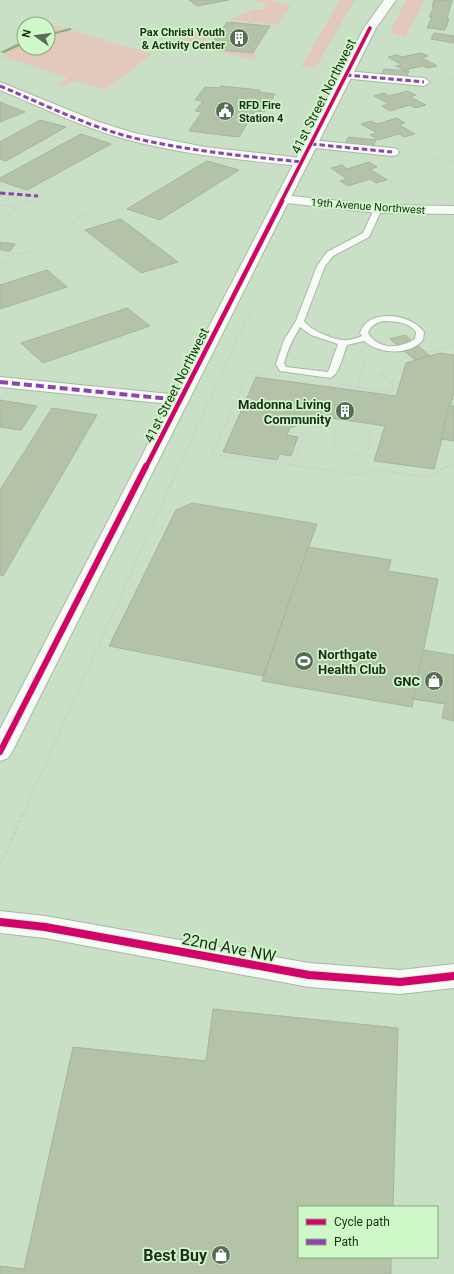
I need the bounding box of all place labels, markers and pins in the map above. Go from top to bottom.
place label: Pax Christi Youth & Activity Center [140,26,225,52]
building icon: Pax Christi Youth & Activity Center [228,27,250,49]
place label: RFD Fire Station 4 [239,99,284,125]
public building icon: RFD Fire Station 4 [214,100,236,122]
place label: Madonna Living Community [238,397,331,427]
building icon: Madonna Living Community [334,400,356,422]
place label: Northgate Health Club [318,647,386,677]
sports icon: Northgate Health Club [293,650,315,672]
shop icon: GNC [423,670,445,692]
place label: GNC [393,674,420,689]
shop icon: Best Buy [210,1244,232,1266]
place label: Best Buy [143,1246,208,1265]

